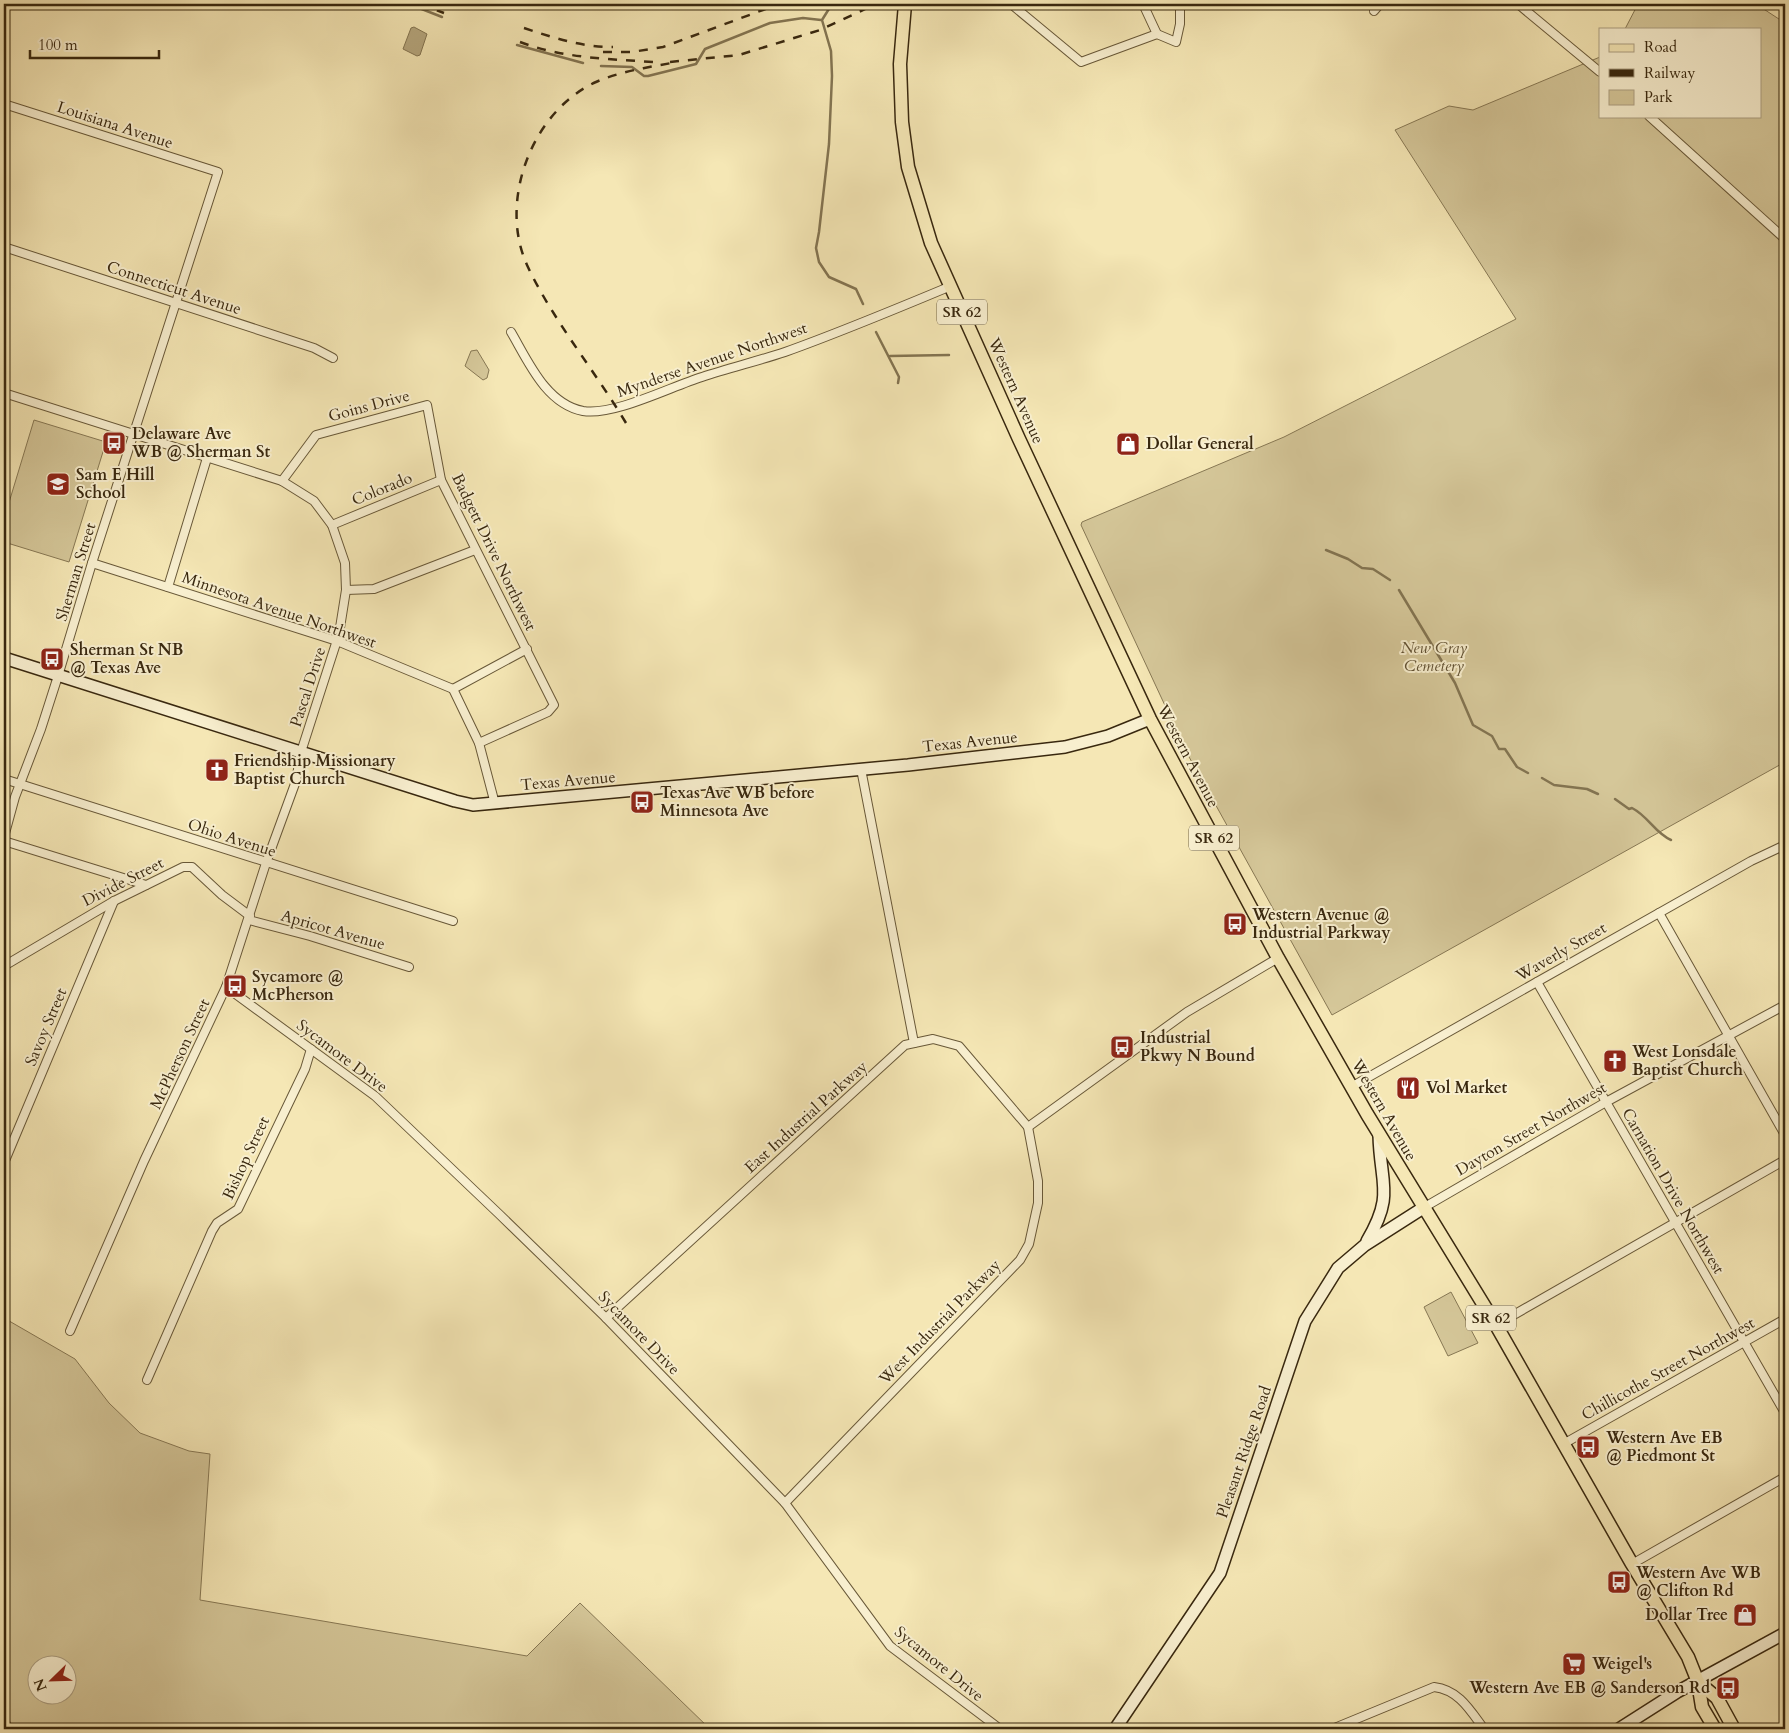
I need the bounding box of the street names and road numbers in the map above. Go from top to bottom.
street label: Louisiana Avenue [54,96,176,154]
street label: Connecticut Avenue [104,256,244,320]
road number: SR 62 [937,300,987,324]
street label: Mynderse Avenue Northwest [614,317,810,403]
street label: Western Avenue [982,334,1049,447]
street label: Goins Drive [326,385,412,427]
street label: Colorado [348,467,416,511]
street label: Badgett Drive Northwest [446,470,542,634]
street label: Sherman Street [51,520,101,624]
street label: Minnesota Avenue Northwest [179,566,379,654]
street label: Pascal Drive [285,644,331,730]
street label: Western Avenue [1151,700,1224,811]
street label: Texas Avenue [921,726,1019,758]
street label: Texas Avenue [520,766,616,796]
street label: Ohio Avenue [185,813,279,863]
road number: SR 62 [1189,826,1239,850]
street label: Divide Street [79,852,167,912]
street label: Apricot Avenue [278,905,388,955]
street label: Waverly Street [1511,917,1610,987]
street label: Savoy Street [20,985,72,1069]
street label: McPherson Street [145,995,215,1113]
street label: Sycamore Drive [292,1014,392,1098]
street label: Western Avenue [1346,1054,1422,1165]
street label: East Industrial Parkway [740,1055,873,1178]
street label: Dayton Street Northwest [1452,1077,1610,1181]
street label: Carnation Drive Northwest [1616,1104,1730,1278]
street label: Bishop Street [217,1113,275,1203]
street label: West Industrial Parkway [874,1254,1006,1390]
street label: Sycamore Drive [593,1286,685,1380]
road number: SR 62 [1466,1306,1516,1330]
street label: Chillicothe Street Northwest [1577,1312,1759,1426]
street label: Pleasant Ridge Road [1211,1383,1277,1521]
street label: Sycamore Drive [890,1621,988,1707]

